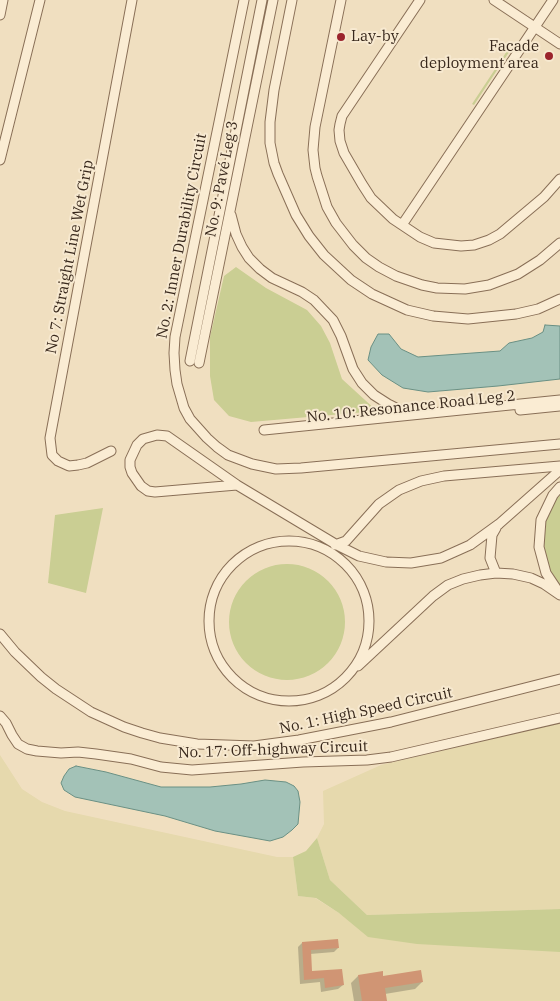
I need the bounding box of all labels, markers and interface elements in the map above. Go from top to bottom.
place label: Lay-by [351,28,399,46]
marker: Lay-by [335,31,347,43]
place label: Facade deployment area [420,38,539,73]
marker: Facade deployment area [543,50,555,62]
street label: No. 9: Pavé Leg 3 [202,119,242,239]
street label: No. 2: Inner Durability Circuit [153,132,211,340]
street label: No 7: Straight Line Wet Grip [42,159,98,355]
street label: No. 10: Resonance Road Leg 2 [306,387,516,427]
street label: No. 1: High Speed Circuit [278,684,454,738]
street label: No. 17: Off-highway Circuit [178,738,368,762]

